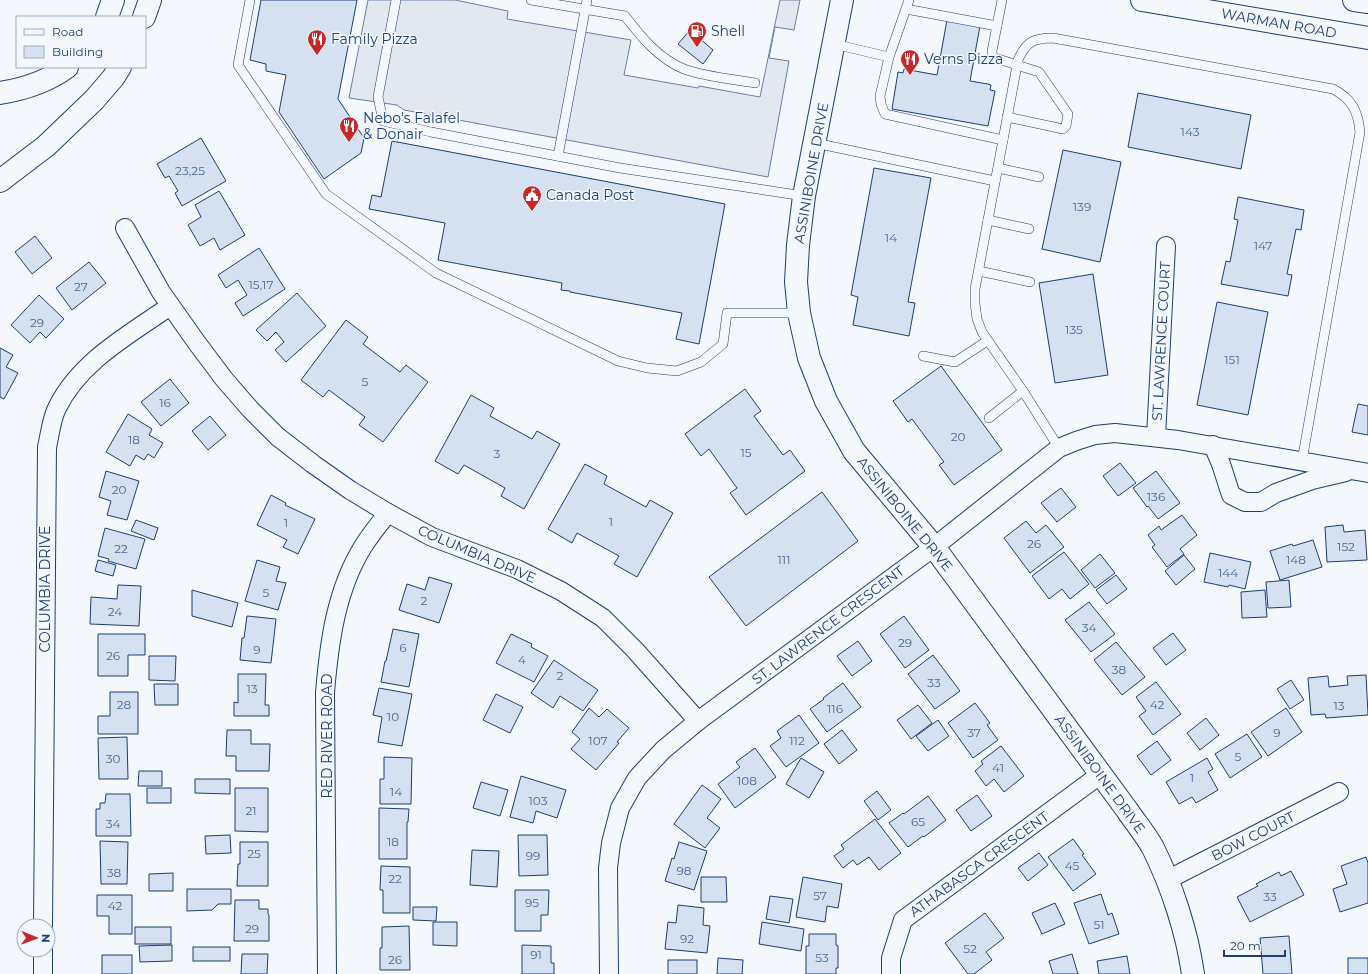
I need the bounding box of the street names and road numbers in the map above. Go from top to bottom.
street label: WARMAN ROAD [1220,4,1338,42]
street label: ASSINIBOINE DRIVE [790,101,832,245]
street label: ST. LAWRENCE COURT [1148,261,1174,421]
street label: ASSINIBOINE DRIVE [853,453,957,575]
street label: COLUMBIA DRIVE [415,521,539,587]
street label: COLUMBIA DRIVE [36,526,54,652]
street label: ST. LAWRENCE CRESCENT [748,562,908,688]
street label: RED RIVER ROAD [318,674,336,798]
street label: ASSINIBOINE DRIVE [1051,711,1149,837]
street label: ATHABASCA CRESCENT [906,807,1052,921]
street label: BOW COURT [1208,807,1298,865]

